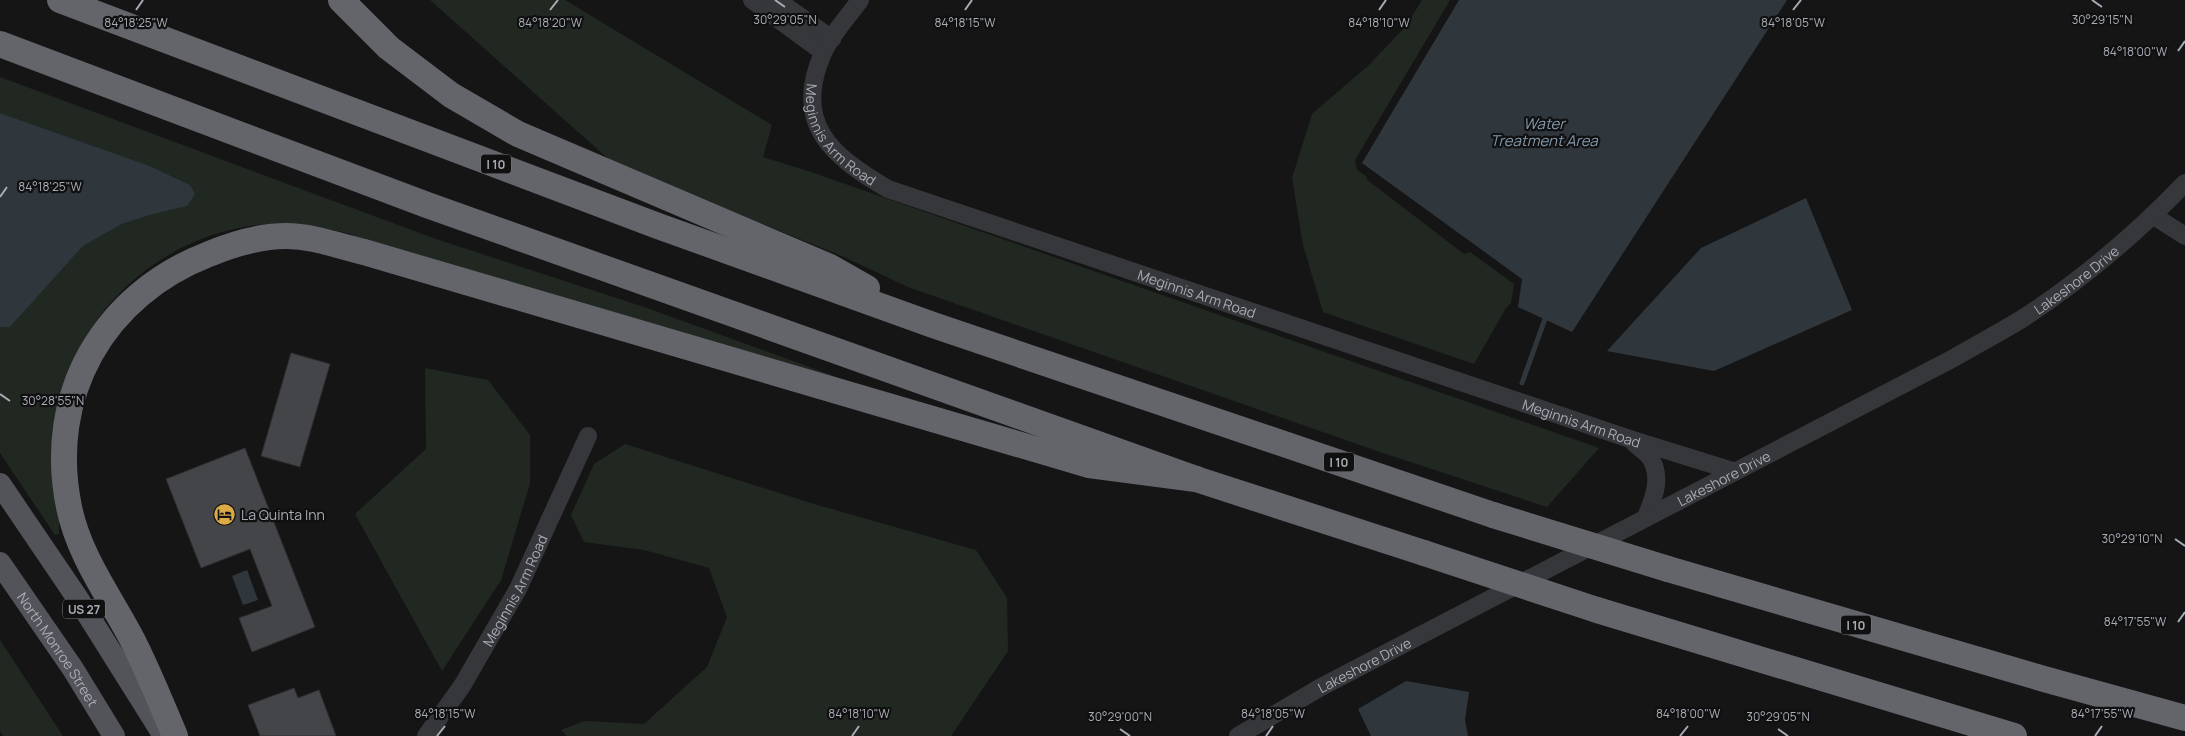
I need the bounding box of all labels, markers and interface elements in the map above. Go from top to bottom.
text: 30°29'05"N [753,11,817,28]
text: 30°29'15"N [2072,11,2132,28]
text: 84°18'25"W [104,14,168,31]
text: 84°18'20"W [518,14,583,31]
text: 84°18'15"W [934,14,996,31]
text: 84°18'10"W [1348,14,1411,31]
text: 84°18'05"W [1761,14,1826,31]
text: 84°18'00"W [2103,43,2168,60]
street label: Meginnis Arm Road [802,83,880,189]
water label: Water Treatment Area [1490,113,1598,151]
road number: I 10 [481,154,511,173]
text: 84°18'25"W [18,178,82,195]
street label: Lakeshore Drive [2030,241,2123,318]
street label: Meginnis Arm Road [1135,264,1258,322]
text: 30°28'55"N [22,392,84,409]
street label: Meginnis Arm Road [1520,394,1643,451]
street label: Lakeshore Drive [1674,446,1773,510]
road number: I 10 [1324,452,1354,472]
hotel icon: La Quinta Inn [213,502,237,526]
place label: La Quinta Inn [241,505,325,524]
text: 30°29'10"N [2101,530,2163,547]
street label: Meginnis Arm Road [478,531,551,649]
street label: North Monroe Street [13,588,103,710]
road number: US 27 [63,600,105,618]
text: 84°17'55"W [2104,613,2167,630]
road number: I 10 [1841,616,1871,634]
street label: Lakeshore Drive [1314,632,1414,697]
text: 84°18'15"W [414,705,476,722]
text: 84°18'10"W [828,705,891,722]
text: 84°18'05"W [1241,705,1306,722]
text: 84°18'00"W [1656,705,1721,722]
text: 84°17'55"W [2071,705,2134,722]
text: 30°29'00"N [1088,708,1152,725]
text: 30°29'05"N [1746,708,1810,725]

